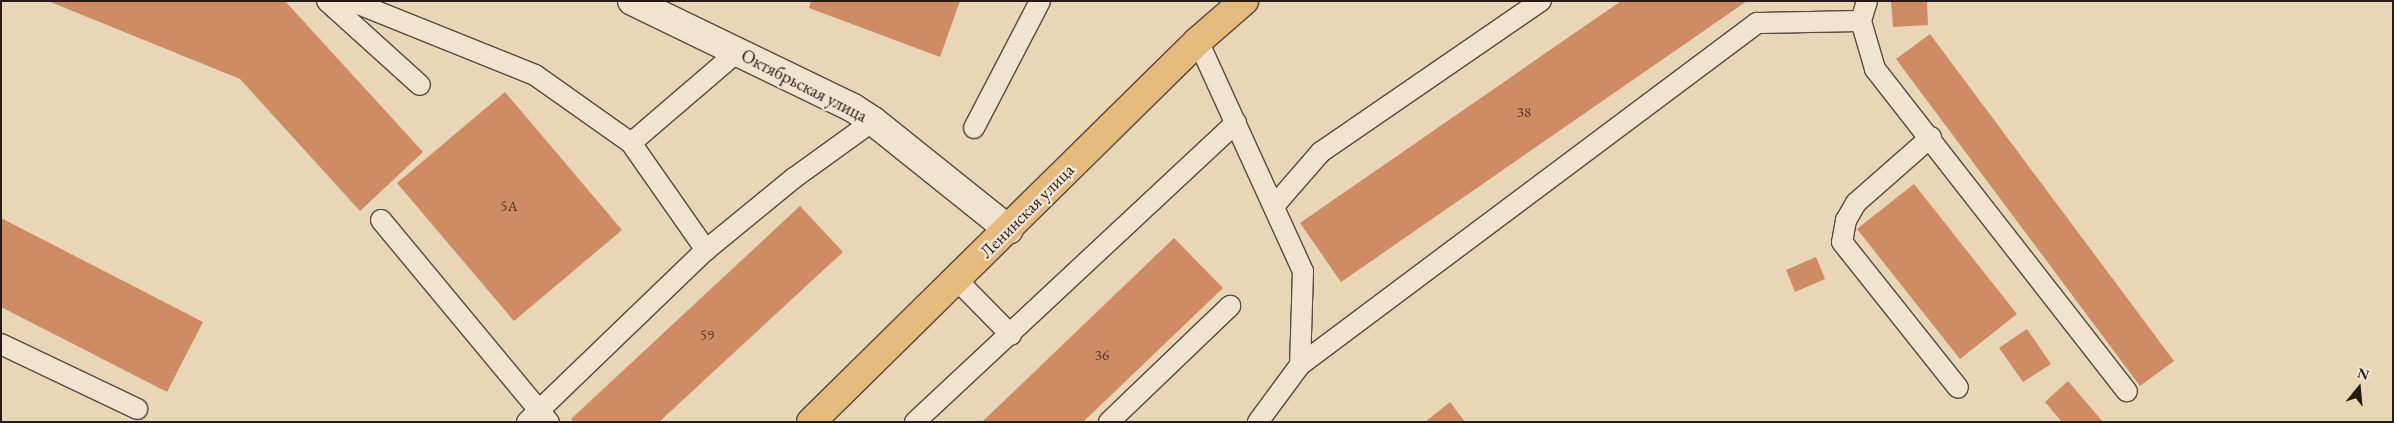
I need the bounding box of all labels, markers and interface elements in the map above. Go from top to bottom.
street label: Октябрьская улица [737,45,871,127]
house number: 38 [1517,103,1531,121]
street label: Ленинская улица [975,159,1079,263]
house number: 5А [500,197,518,215]
house number: 59 [700,326,714,344]
house number: 36 [1095,346,1109,364]
north arrow [2334,363,2384,413]
text: N [2355,363,2371,384]

